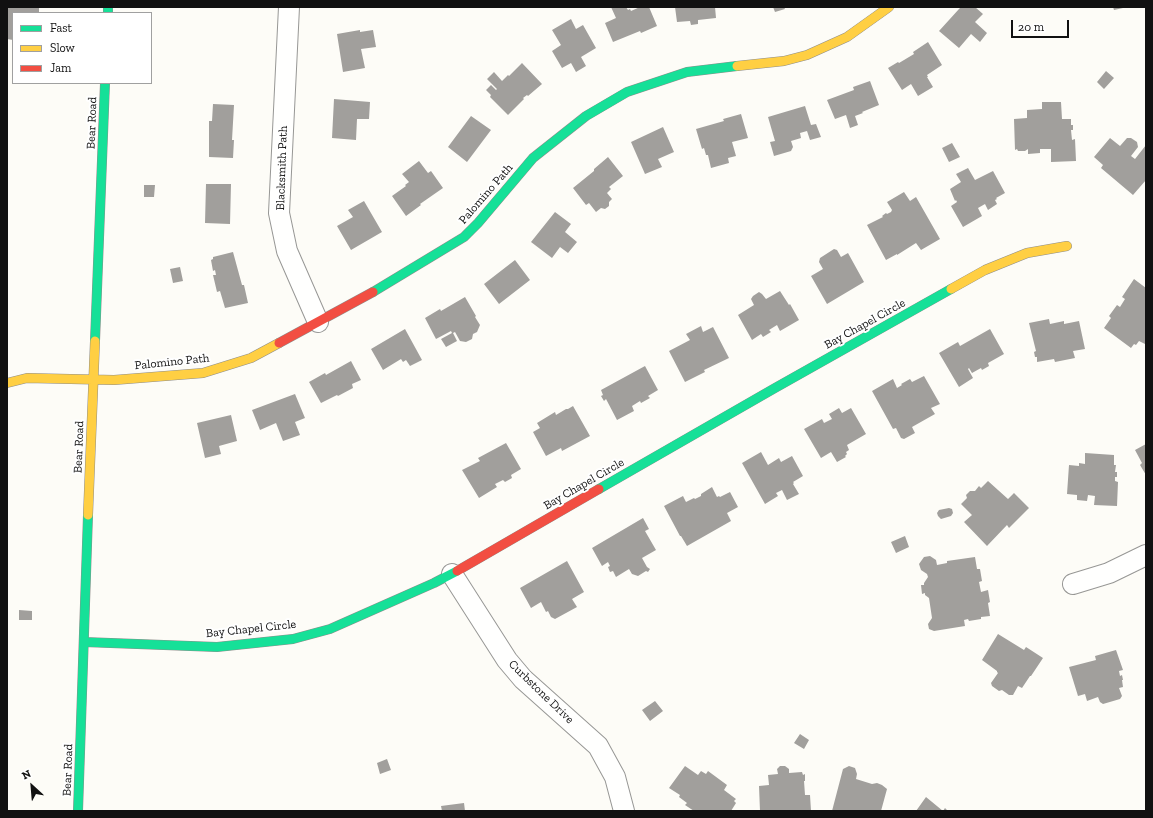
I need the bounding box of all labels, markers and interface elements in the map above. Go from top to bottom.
legend [12,12,152,84]
scale bar [1013,12,1071,38]
text: 20 m [1018,20,1044,34]
text: Fast [50,21,72,35]
text: Slow [50,41,75,55]
text: Jam [50,61,71,75]
street label: Bear Road [84,97,100,149]
street label: Blacksmith Path [273,125,291,211]
street label: Palomino Path [456,161,516,227]
street label: Bay Chapel Circle [822,296,908,352]
street label: Palomino Path [134,351,210,373]
street label: Bear Road [71,421,87,473]
street label: Bay Chapel Circle [541,455,627,513]
street label: Bay Chapel Circle [205,617,297,641]
street label: Curbstone Drive [505,657,577,727]
street label: Bear Road [60,744,76,796]
north arrow [12,766,52,806]
text: N [20,767,33,782]

